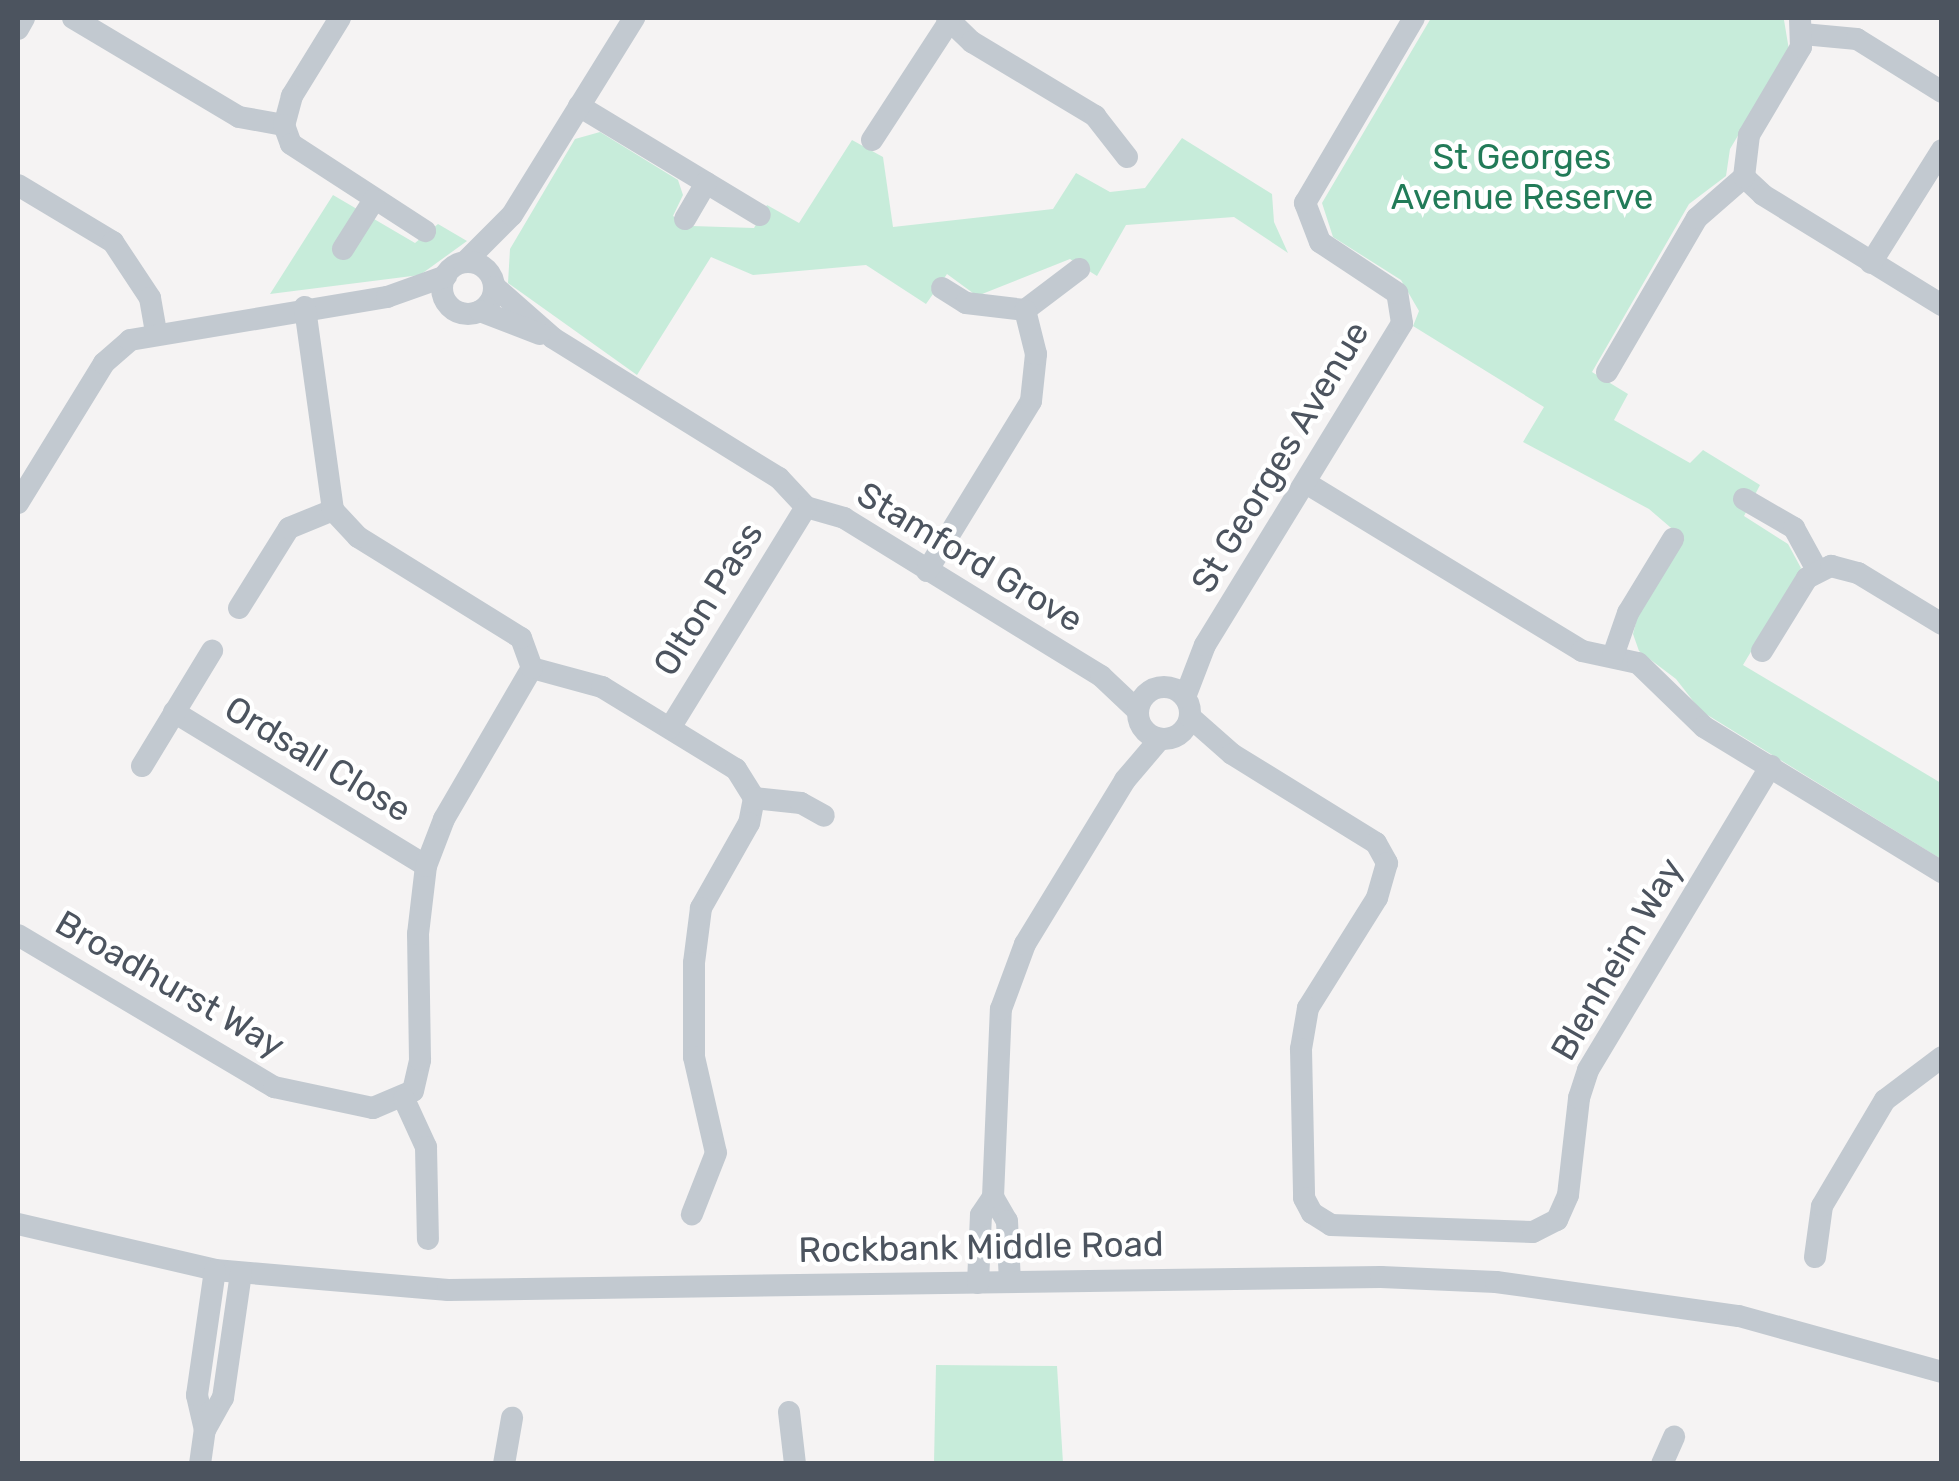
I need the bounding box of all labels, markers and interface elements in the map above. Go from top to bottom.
park label: St Georges Avenue Reserve [1391,136,1653,218]
street label: St Georges Avenue [1182,313,1378,601]
street label: Stamford Grove [850,473,1090,641]
street label: Olton Pass [644,515,772,683]
street label: Ordsall Close [217,687,419,831]
street label: Blenheim Way [1542,850,1692,1068]
street label: Broadhurst Way [48,901,292,1067]
street label: Rockbank Middle Road [798,1223,1164,1271]

